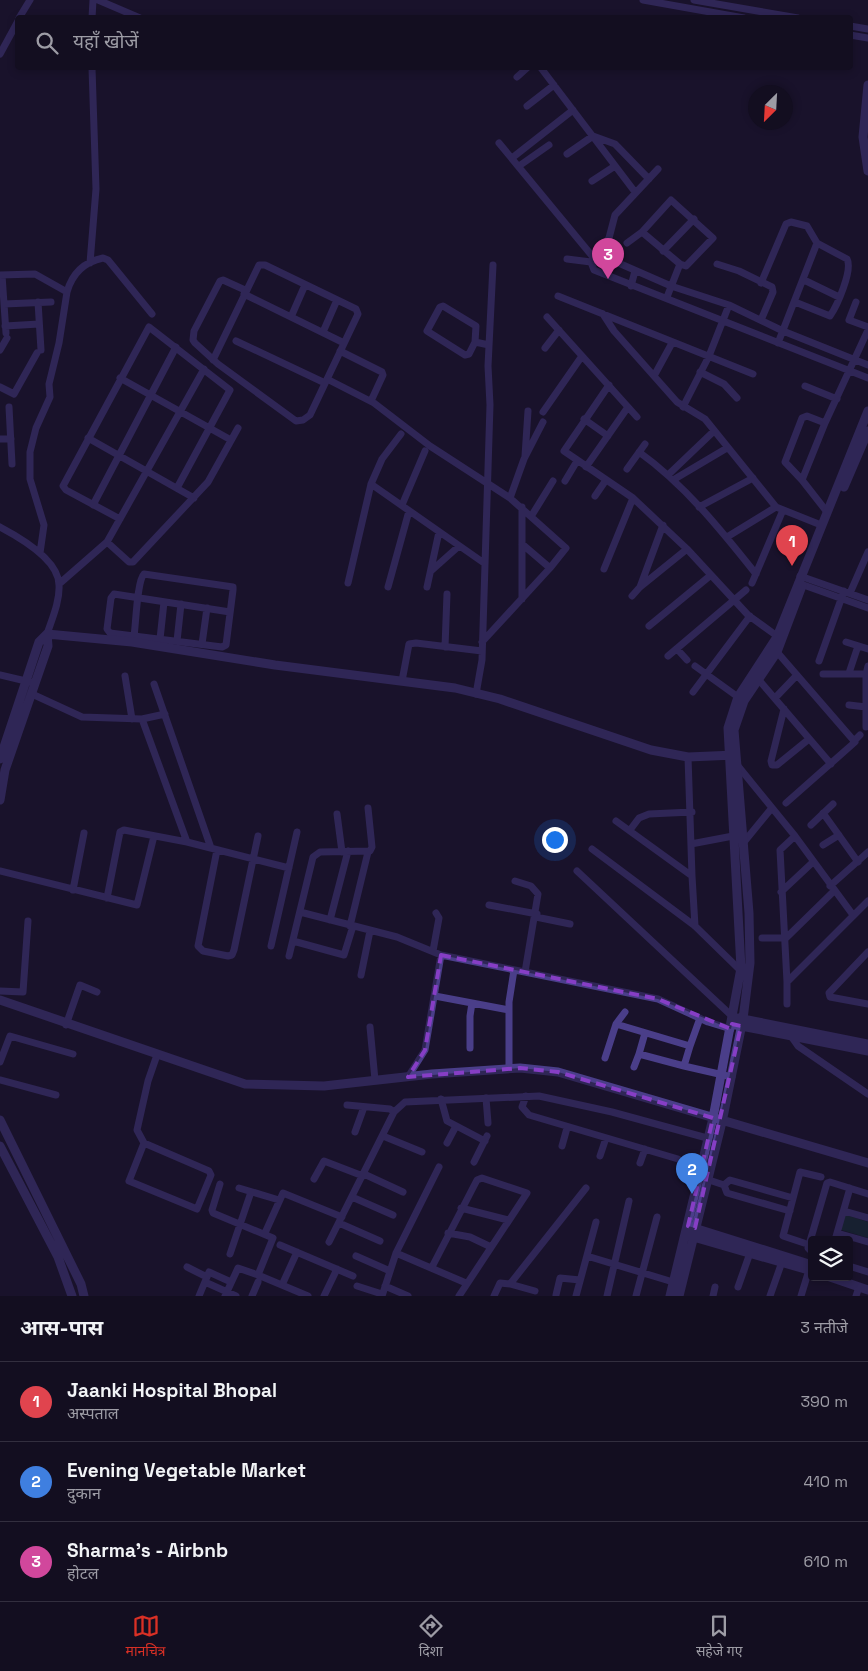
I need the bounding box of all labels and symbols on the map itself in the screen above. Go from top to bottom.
north arrow [748,85,793,130]
pin: 3 [592,238,624,279]
pin: 1 [776,525,808,566]
your location [542,827,568,853]
pin: 2 [676,1153,708,1194]

